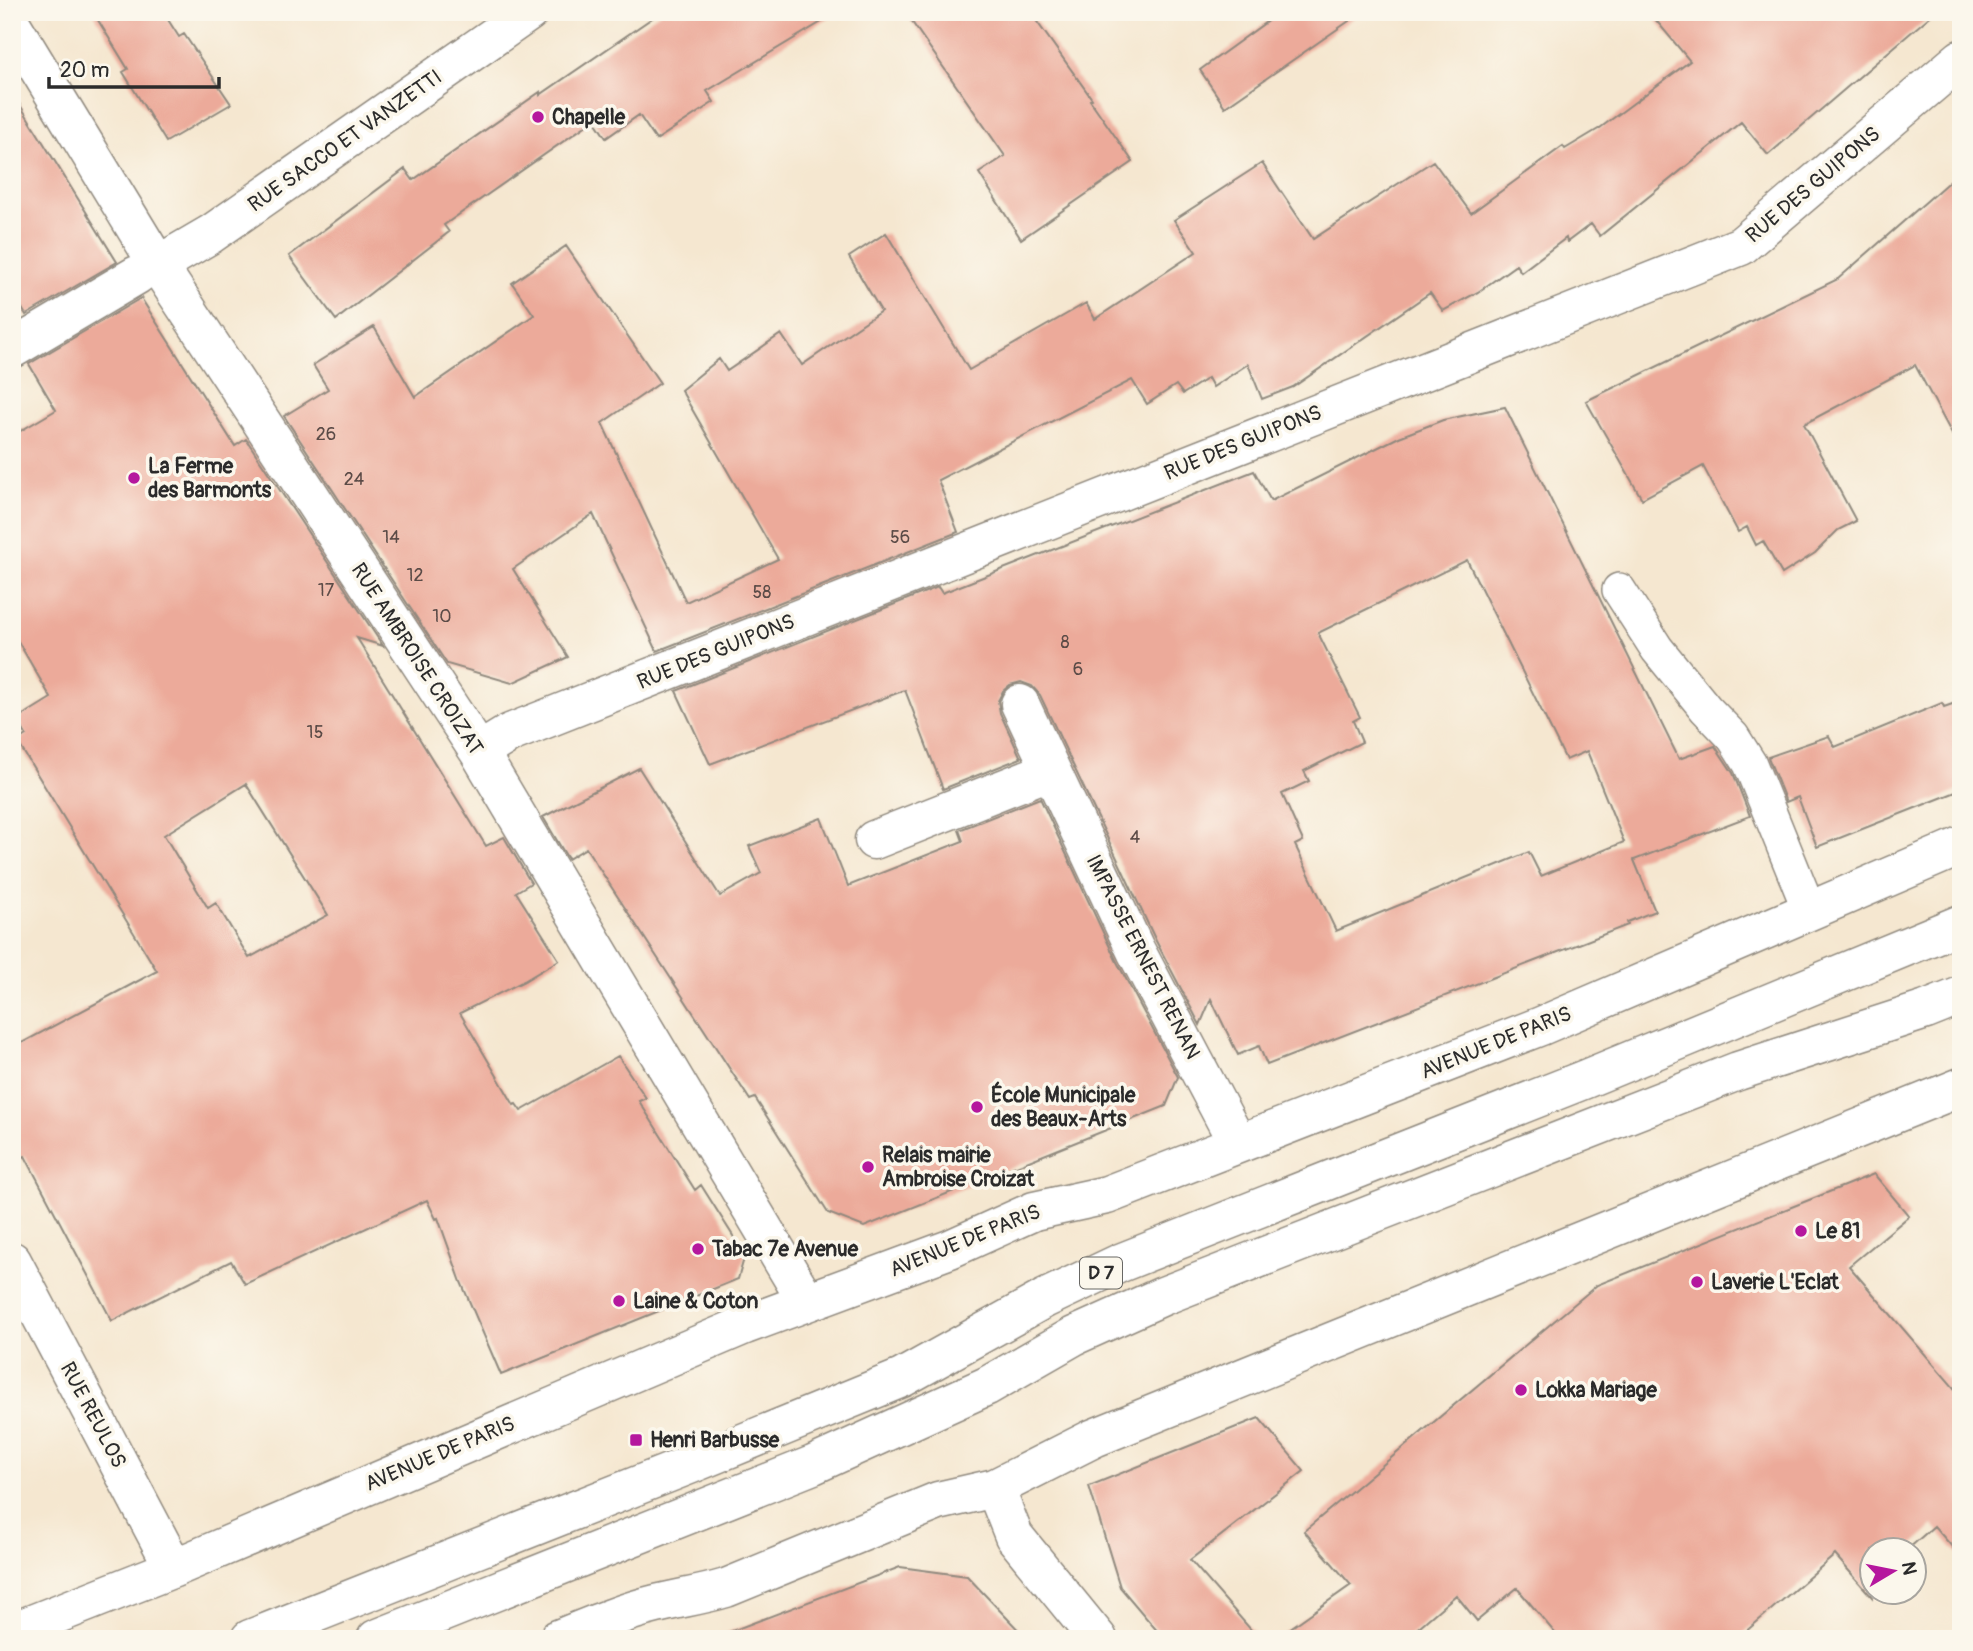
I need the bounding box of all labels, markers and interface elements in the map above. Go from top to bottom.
scale bar [49,46,219,90]
text: 20 m [60,57,109,84]
street label: RUE SACCO ET VANZETTI [243,64,447,218]
place label: Chapelle [552,104,626,131]
marker: Chapelle [530,109,546,125]
street label: RUE DES GUIPONS [1740,121,1886,249]
street label: RUE DES GUIPONS [1160,399,1326,487]
house number: 26 [316,423,336,446]
place label: La Ferme des Barmonts [148,453,272,504]
house number: 24 [344,468,365,491]
marker: La Ferme des Barmonts [126,470,142,486]
house number: 14 [382,526,400,549]
house number: 56 [890,526,910,549]
street label: RUE AMBROISE CROIZAT [345,558,489,760]
house number: 12 [406,564,424,587]
house number: 17 [318,579,335,602]
house number: 58 [753,581,771,604]
house number: 10 [432,605,452,628]
street label: RUE DES GUIPONS [633,608,799,696]
house number: 8 [1060,631,1070,654]
house number: 6 [1073,658,1083,681]
house number: 15 [307,721,323,744]
house number: 4 [1130,826,1141,849]
street label: IMPASSE ERNEST RENAN [1080,850,1206,1064]
street label: AVENUE DE PARIS [1417,1000,1575,1086]
place label: École Municipale des Beaux-Arts [991,1081,1136,1133]
marker: École Municipale des Beaux-Arts [969,1099,985,1115]
place label: Relais mairie Ambroise Croizat [882,1142,1035,1193]
marker: Relais mairie Ambroise Croizat [860,1159,876,1175]
street label: AVENUE DE PARIS [886,1198,1044,1284]
place label: Le 81 [1815,1218,1861,1245]
marker: Le 81 [1793,1223,1809,1239]
place label: Tabac 7e Avenue [711,1236,859,1263]
marker: Tabac 7e Avenue [690,1241,706,1257]
road number: D 7 [1080,1258,1122,1288]
place label: Laverie L'Eclat [1711,1269,1839,1296]
marker: Laverie L'Eclat [1689,1274,1705,1290]
place label: Laine & Coton [633,1288,758,1315]
marker: Laine & Coton [611,1293,627,1309]
street label: RUE REULOS [54,1357,132,1473]
place label: Lokka Mariage [1535,1377,1657,1404]
marker: Lokka Mariage [1513,1382,1529,1398]
street label: AVENUE DE PARIS [361,1410,519,1498]
place label: Henri Barbusse [650,1427,780,1454]
marker: Henri Barbusse [628,1432,644,1448]
north arrow [1857,1536,1927,1606]
text: N [1896,1560,1922,1577]

